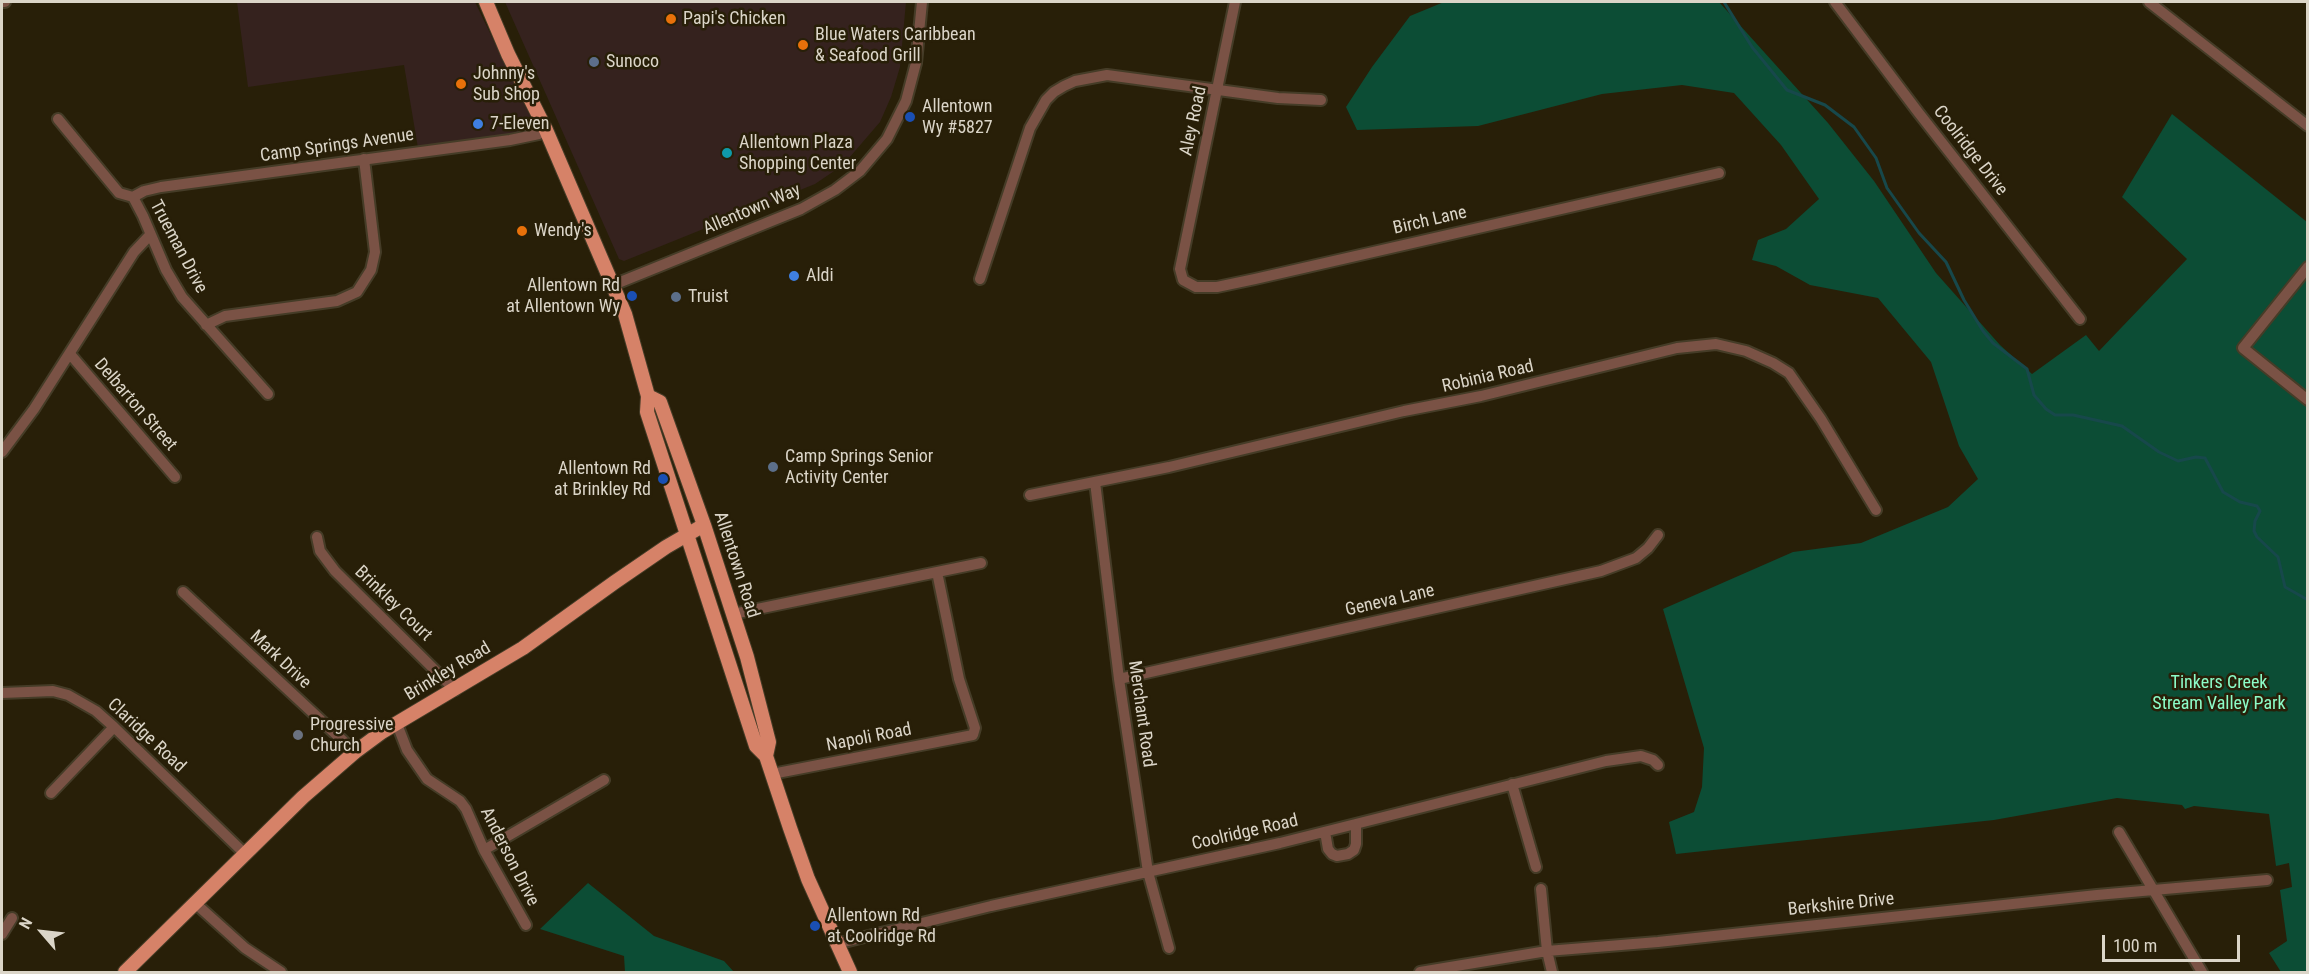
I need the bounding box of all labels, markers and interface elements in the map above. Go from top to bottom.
place label: Papi's Chicken [683,8,786,30]
marker: Papi's Chicken [664,12,678,26]
place label: Blue Waters Caribbean & Seafood Grill [815,24,976,66]
marker: Blue Waters Caribbean & Seafood Grill [796,38,810,52]
place label: Sunoco [606,51,659,73]
marker: Sunoco [587,55,601,69]
place label: Johnny's Sub Shop [473,63,540,106]
marker: Johnny's Sub Shop [454,77,468,91]
street label: Aley Road [1176,84,1212,158]
place label: Allentown Wy #5827 [922,96,993,138]
street label: Coolridge Drive [1928,102,2012,200]
marker: Allentown Wy #5827 [903,110,917,124]
place label: 7-Eleven [490,113,549,135]
marker: 7-Eleven [471,117,485,131]
street label: Camp Springs Avenue [259,125,415,167]
place label: Allentown Plaza Shopping Center [739,132,856,174]
marker: Allentown Plaza Shopping Center [720,146,734,160]
street label: Allentown Way [700,180,804,240]
street label: Trueman Drive [144,197,212,297]
street label: Birch Lane [1391,202,1469,240]
place label: Wendy's [534,220,592,242]
marker: Wendy's [515,224,529,238]
place label: Aldi [806,265,834,287]
marker: Aldi [787,269,801,283]
place label: Allentown Rd at Allentown Wy [506,275,620,318]
place label: Truist [688,286,729,308]
marker: Allentown Rd at Allentown Wy [625,289,639,303]
marker: Truist [669,290,683,304]
street label: Delbarton Street [89,354,181,456]
street label: Robinia Road [1440,356,1536,398]
place label: Camp Springs Senior Activity Center [785,446,933,488]
place label: Allentown Rd at Brinkley Rd [554,458,651,500]
marker: Camp Springs Senior Activity Center [766,460,780,474]
marker: Allentown Rd at Brinkley Rd [656,472,670,486]
street label: Allentown Road [709,509,763,621]
street label: Brinkley Court [350,562,436,646]
street label: Geneva Lane [1343,580,1437,622]
street label: Mark Drive [245,626,315,694]
street label: Brinkley Road [401,638,495,706]
street label: Merchant Road [1123,659,1159,769]
park label: Tinkers Creek Stream Valley Park [2152,672,2286,714]
street label: Claridge Road [102,694,190,778]
place label: Progressive Church [310,714,394,756]
street label: Napoli Road [825,719,913,757]
marker: Progressive Church [291,728,305,742]
street label: Anderson Drive [475,804,543,910]
street label: Coolridge Road [1190,810,1300,856]
street label: Berkshire Drive [1787,889,1895,921]
north arrow [12,902,72,962]
place label: Allentown Rd at Coolridge Rd [827,905,936,948]
text: N [15,915,36,932]
marker: Allentown Rd at Coolridge Rd [808,919,822,933]
scale bar [2105,923,2243,961]
text: 100 m [2113,935,2157,956]

